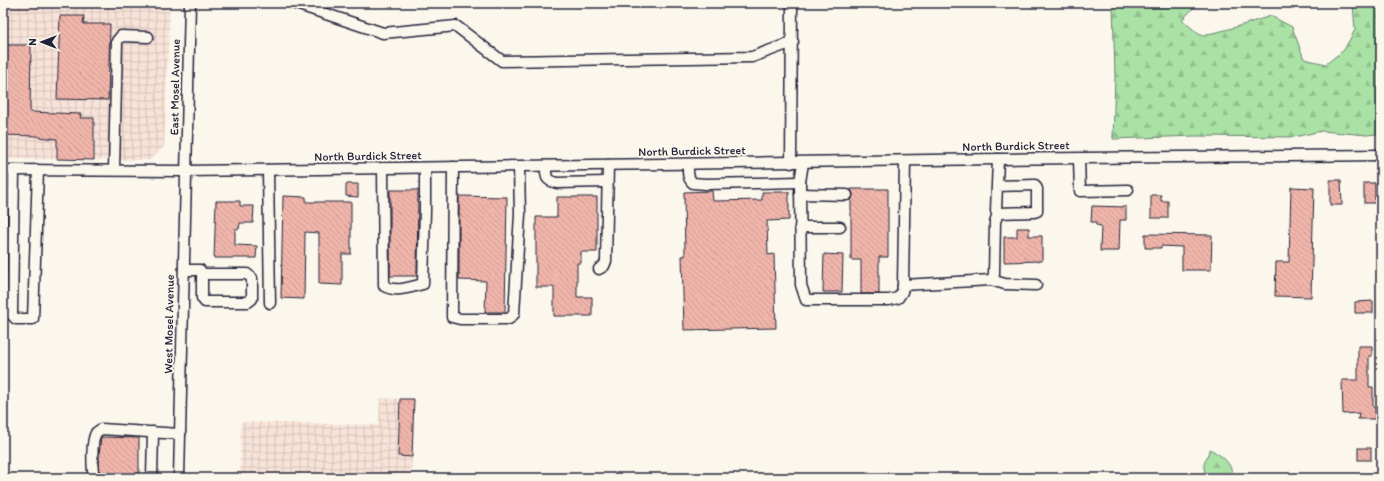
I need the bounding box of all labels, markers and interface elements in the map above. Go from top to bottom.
north arrow [22,22,62,62]
text: N [26,38,39,46]
street label: East Mosel Avenue [167,39,183,135]
street label: North Burdick Street [962,138,1070,154]
street label: North Burdick Street [638,143,746,159]
street label: North Burdick Street [314,148,422,164]
street label: West Mosel Avenue [161,274,177,374]

